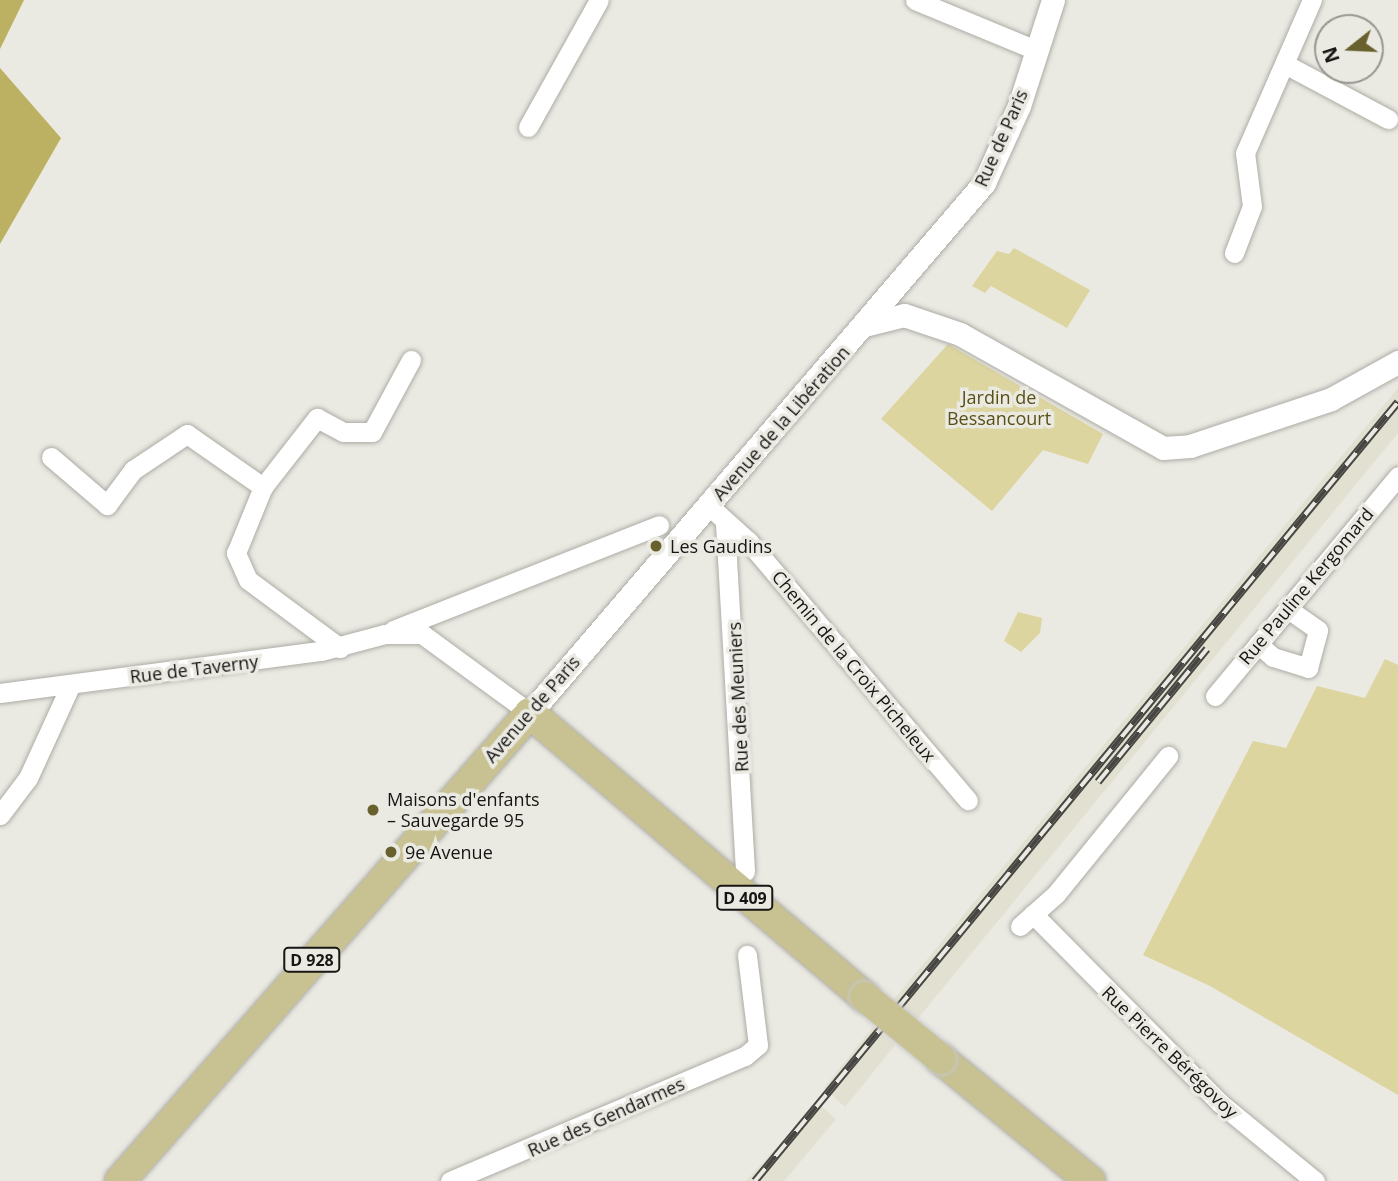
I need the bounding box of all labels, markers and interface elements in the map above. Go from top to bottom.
north arrow [1314,14,1384,84]
text: N [1316,44,1346,66]
street label: Rue de Paris [970,86,1032,190]
street label: Avenue de la Libération [708,341,854,505]
park label: Jardin de Bessancourt [947,387,1051,430]
street label: Rue Pauline Kergomard [1234,503,1378,669]
place label: Les Gaudins [670,535,772,557]
marker: Les Gaudins [648,538,664,554]
street label: Chemin de la Croix Picheleux [768,566,940,766]
street label: Rue des Meuniers [723,621,753,773]
street label: Rue de Taverny [129,650,259,688]
street label: Avenue de Paris [480,651,584,767]
place label: Maisons d'enfants – Sauvegarde 95 [387,789,540,832]
marker: Maisons d'enfants – Sauvegarde 95 [365,802,381,818]
place label: 9e Avenue [405,841,493,863]
marker: 9e Avenue [383,844,399,860]
road number: D 409 [715,885,775,910]
road number: D 928 [282,948,342,972]
street label: Rue Pierre Bérégovoy [1098,982,1242,1122]
street label: Rue des Gendarmes [524,1073,688,1161]

